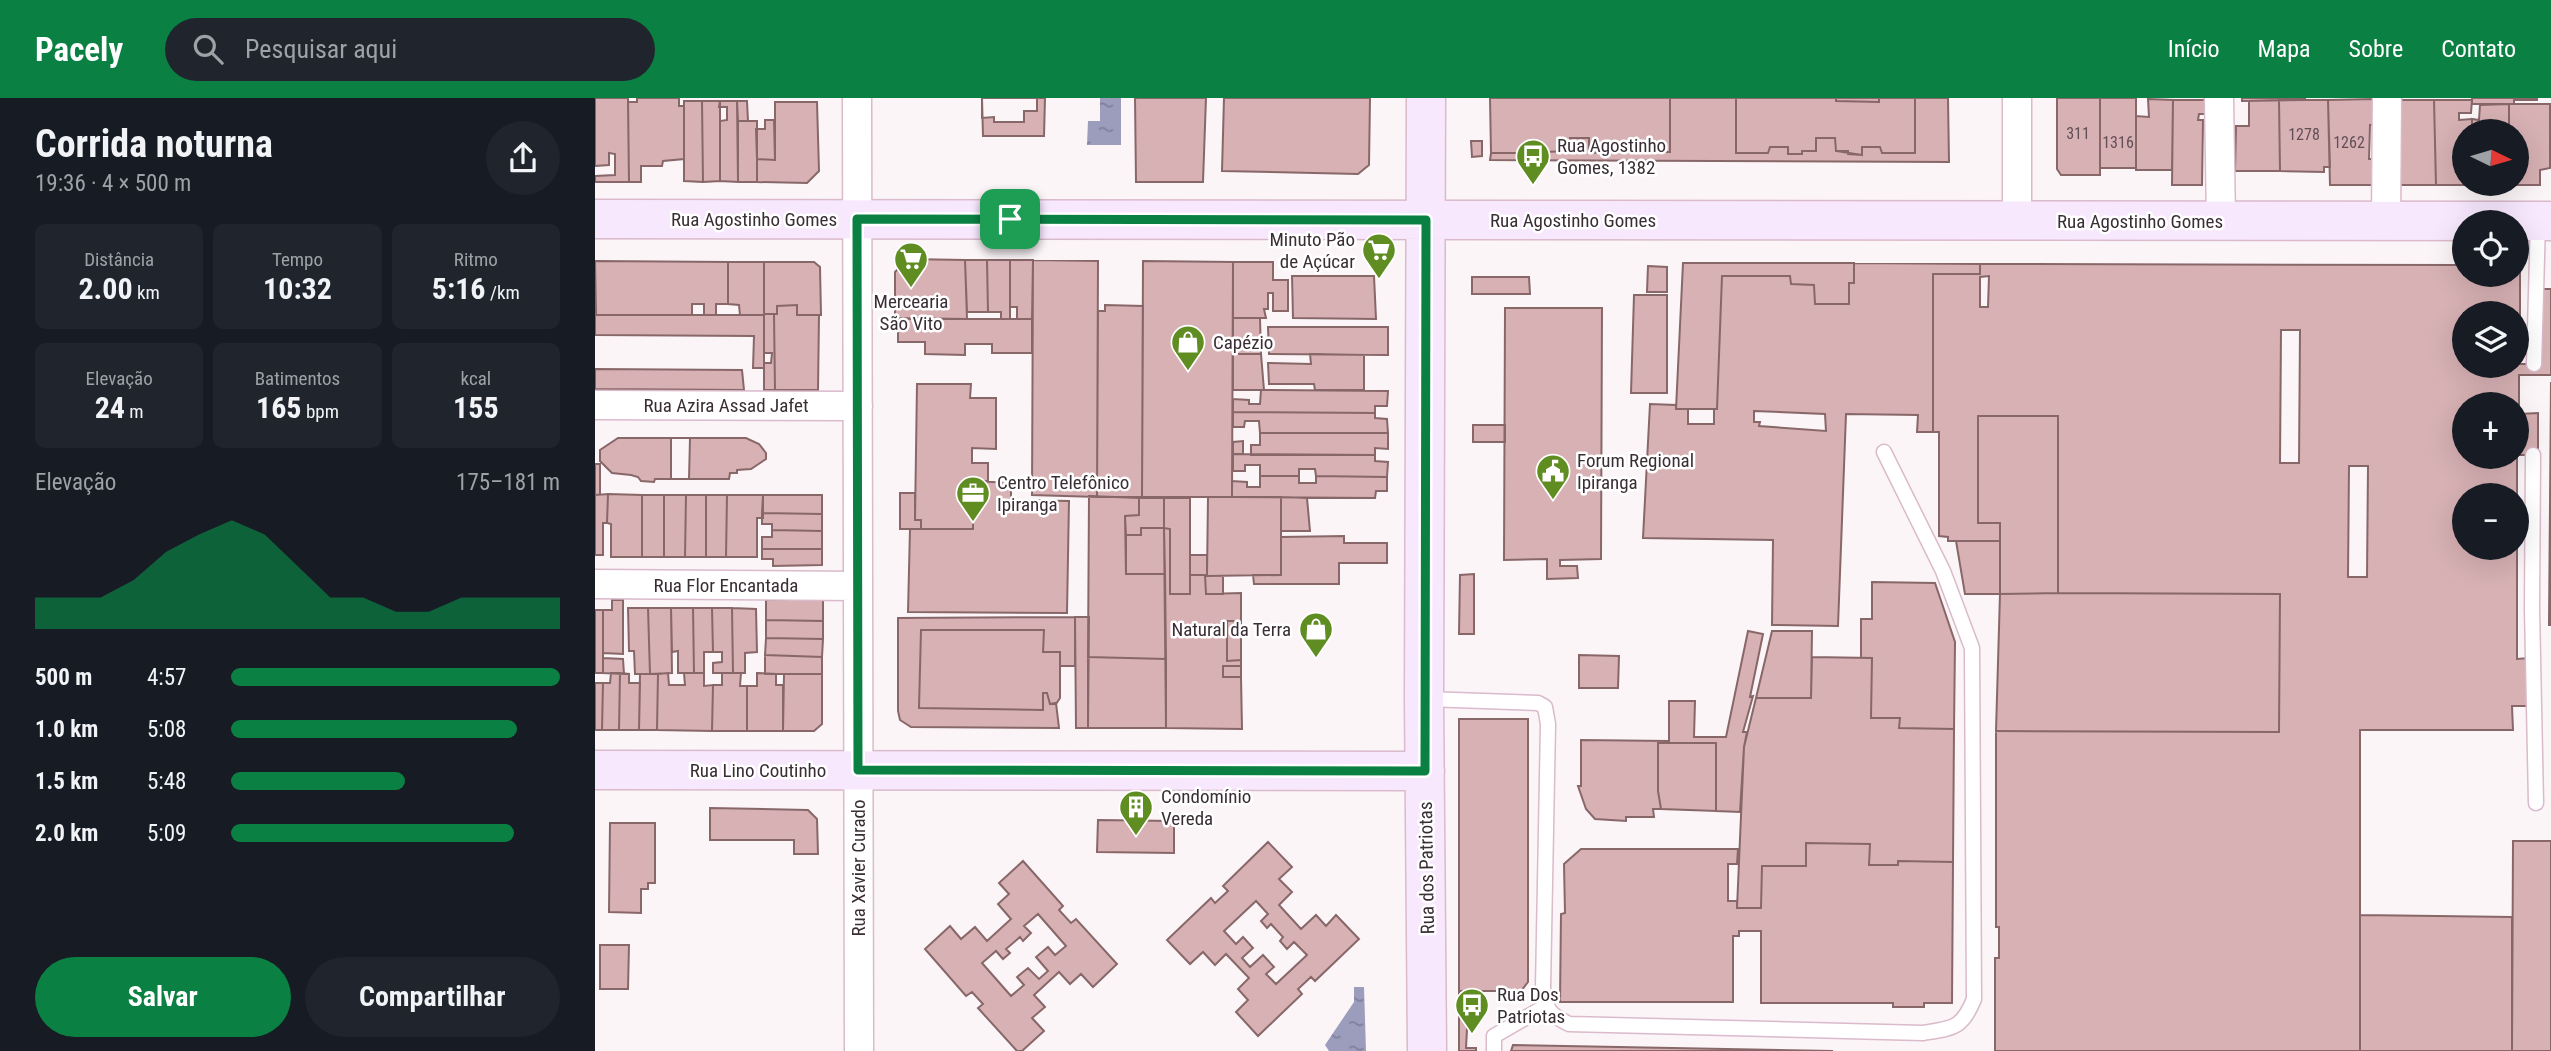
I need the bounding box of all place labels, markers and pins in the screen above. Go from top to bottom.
place label: Rua Agostinho Gomes, 1382 [1557,134,1666,179]
bus stop icon: Rua Agostinho Gomes, 1382 [1514,137,1552,186]
pin [980,189,1040,249]
place label: Minuto Pão de Açúcar [1270,228,1355,273]
supermarket icon: Minuto Pão de Açúcar [1360,231,1398,280]
supermarket icon: Mercearia São Vito [892,240,930,289]
place label: Mercearia São Vito [874,290,948,335]
shop icon: Capézio [1169,323,1207,372]
place label: Capézio [1213,331,1273,354]
place label: Forum Regional Ipiranga [1577,449,1694,494]
public building icon: Forum Regional Ipiranga [1534,452,1572,501]
place label: Centro Telefônico Ipiranga [997,471,1129,516]
office icon: Centro Telefônico Ipiranga [954,474,992,523]
shop icon: Natural da Terra [1297,610,1335,659]
place label: Natural da Terra [1171,618,1291,641]
place label: Condomínio Vereda [1161,785,1251,830]
building icon: Condomínio Vereda [1117,788,1155,837]
place label: Rua Dos Patriotas [1497,983,1565,1028]
bus stop icon: Rua Dos Patriotas [1453,986,1491,1035]

